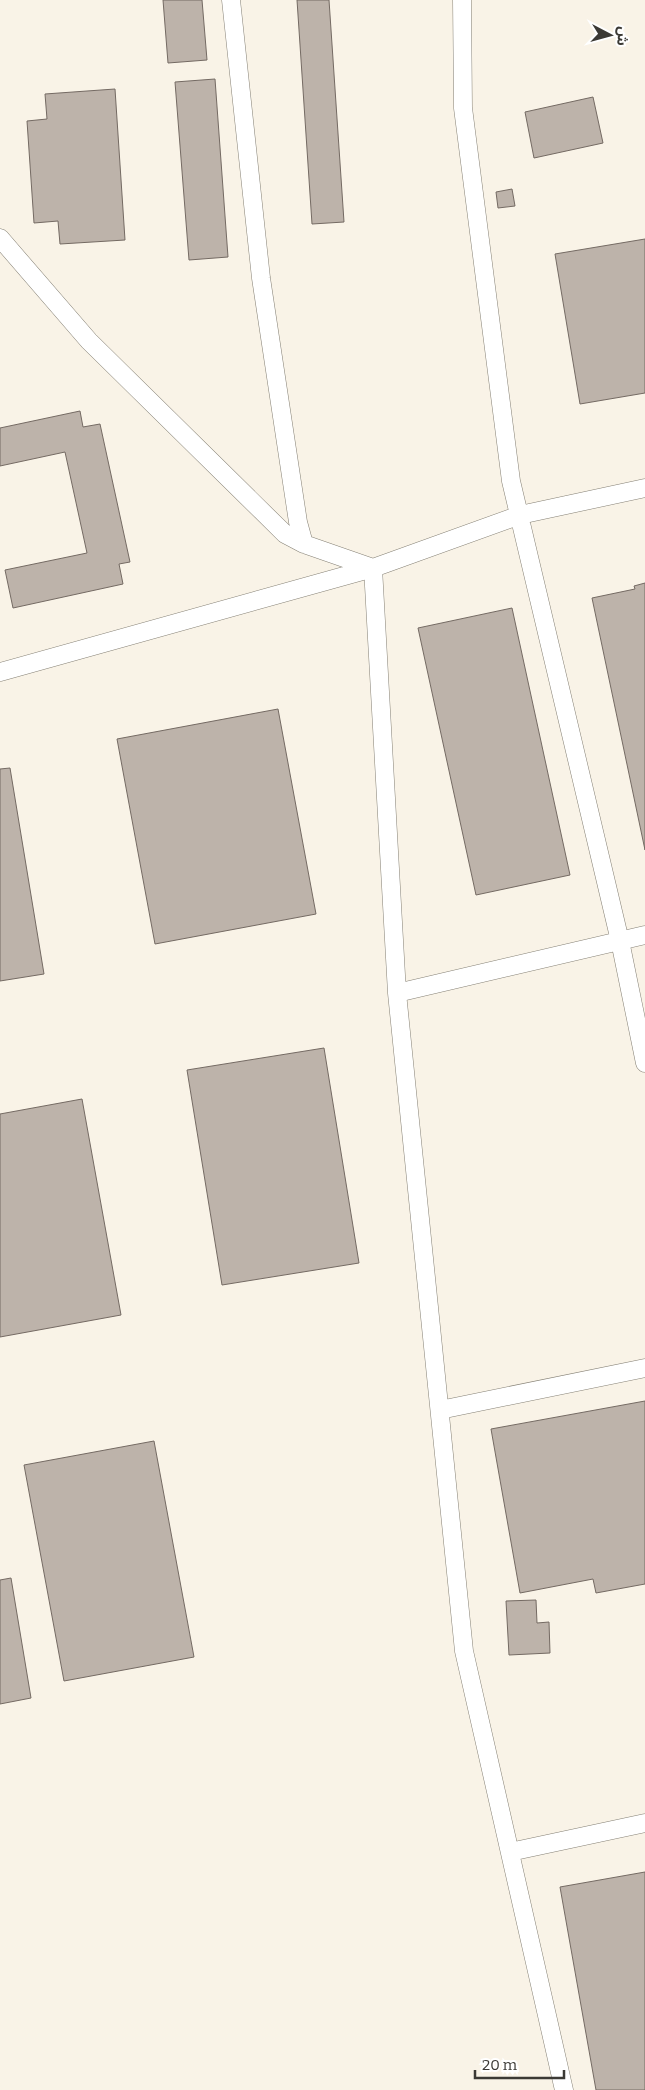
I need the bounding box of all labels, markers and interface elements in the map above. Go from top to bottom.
north arrow [585,10,635,60]
text: ش [613,26,632,47]
scale bar [475,2048,564,2080]
text: 20 m [482,2056,518,2074]

